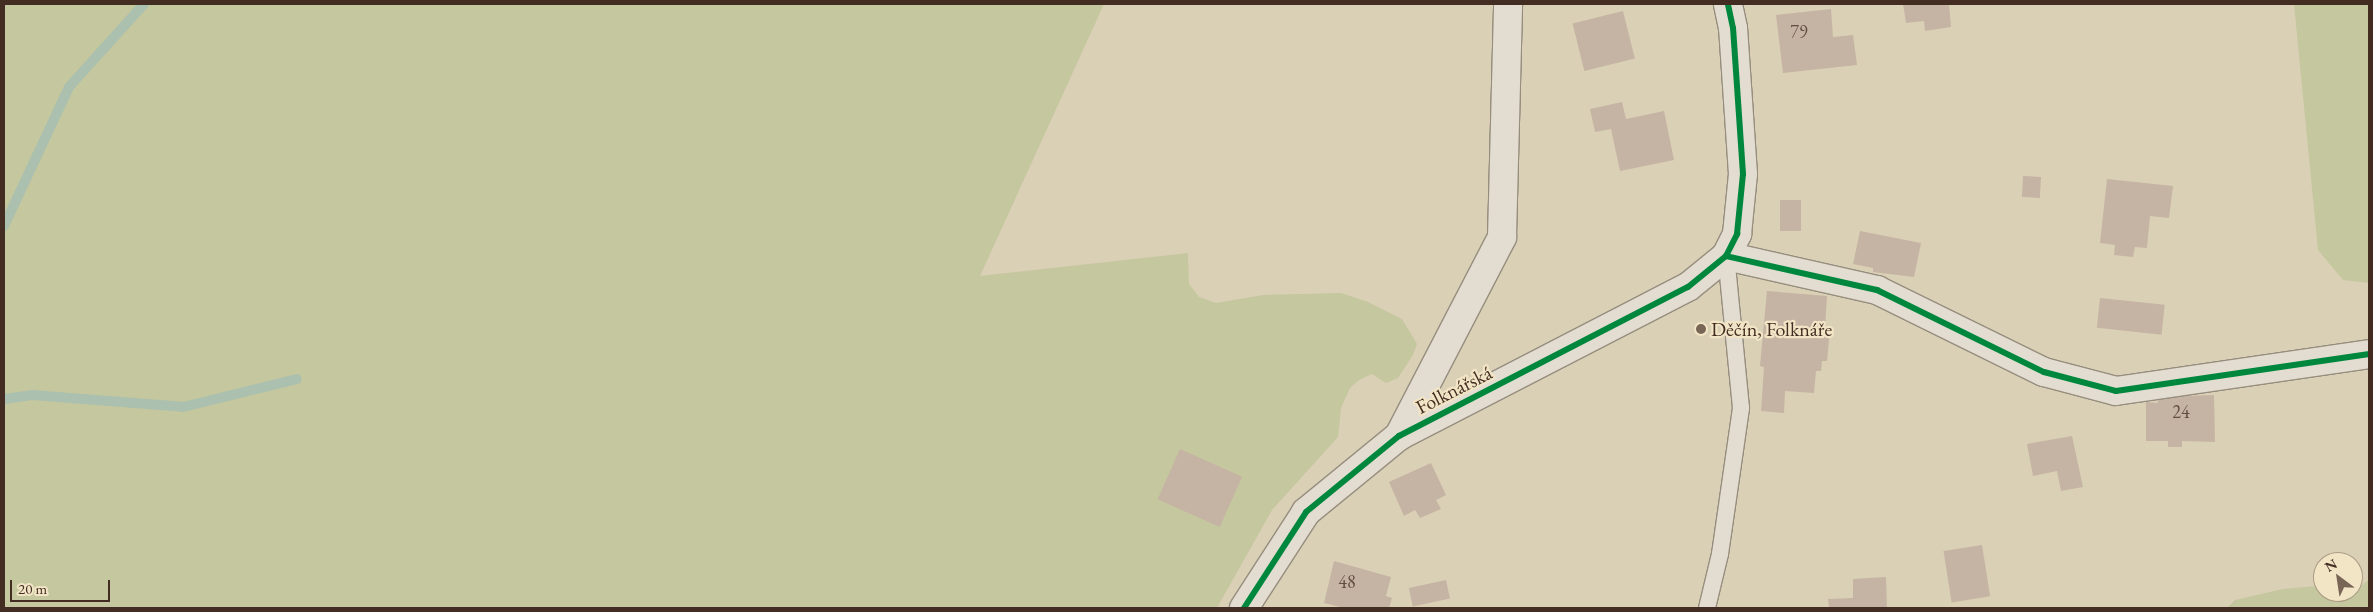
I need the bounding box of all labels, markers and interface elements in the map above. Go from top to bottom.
house number: 79 [1790,21,1808,43]
place label: Děčín, Folknáře [1711,317,1832,341]
marker: Děčín, Folknáře [1695,323,1707,335]
street label: Folknářská [1412,361,1496,419]
house number: 24 [2172,401,2190,423]
north arrow [2313,552,2363,602]
text: N [2321,554,2340,576]
scale bar [12,570,112,602]
house number: 48 [1338,571,1356,593]
text: 20 m [18,579,47,598]

